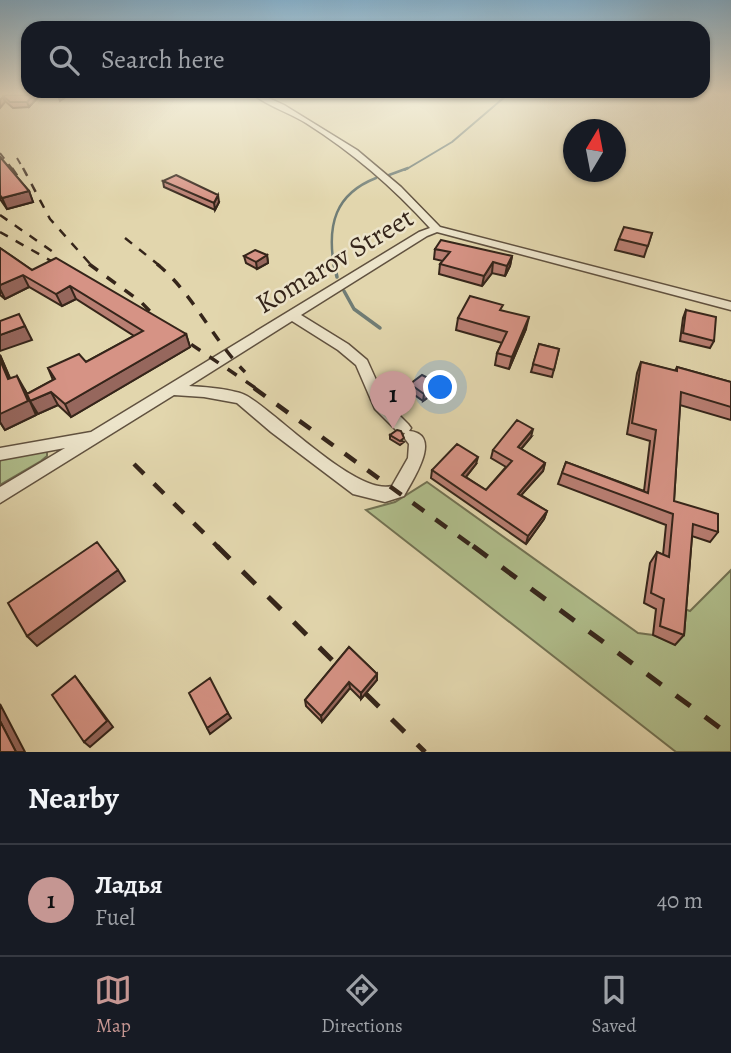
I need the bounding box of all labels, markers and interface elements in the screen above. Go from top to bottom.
search box [21,21,710,98]
icon: search [45,41,83,79]
text: Search here [101,42,225,77]
north arrow [563,119,626,182]
street label: Komarov Street [249,199,421,323]
your location [423,370,457,404]
pin: 1 [370,371,416,429]
text: Nearby [28,778,119,818]
text: Ладья [95,867,163,902]
text: 1 [47,885,55,916]
text: 40 m [657,885,703,916]
text: Fuel [95,902,135,933]
tab: Map [94,971,132,1039]
tab: Directions [321,971,403,1039]
tab: Saved [592,971,637,1039]

